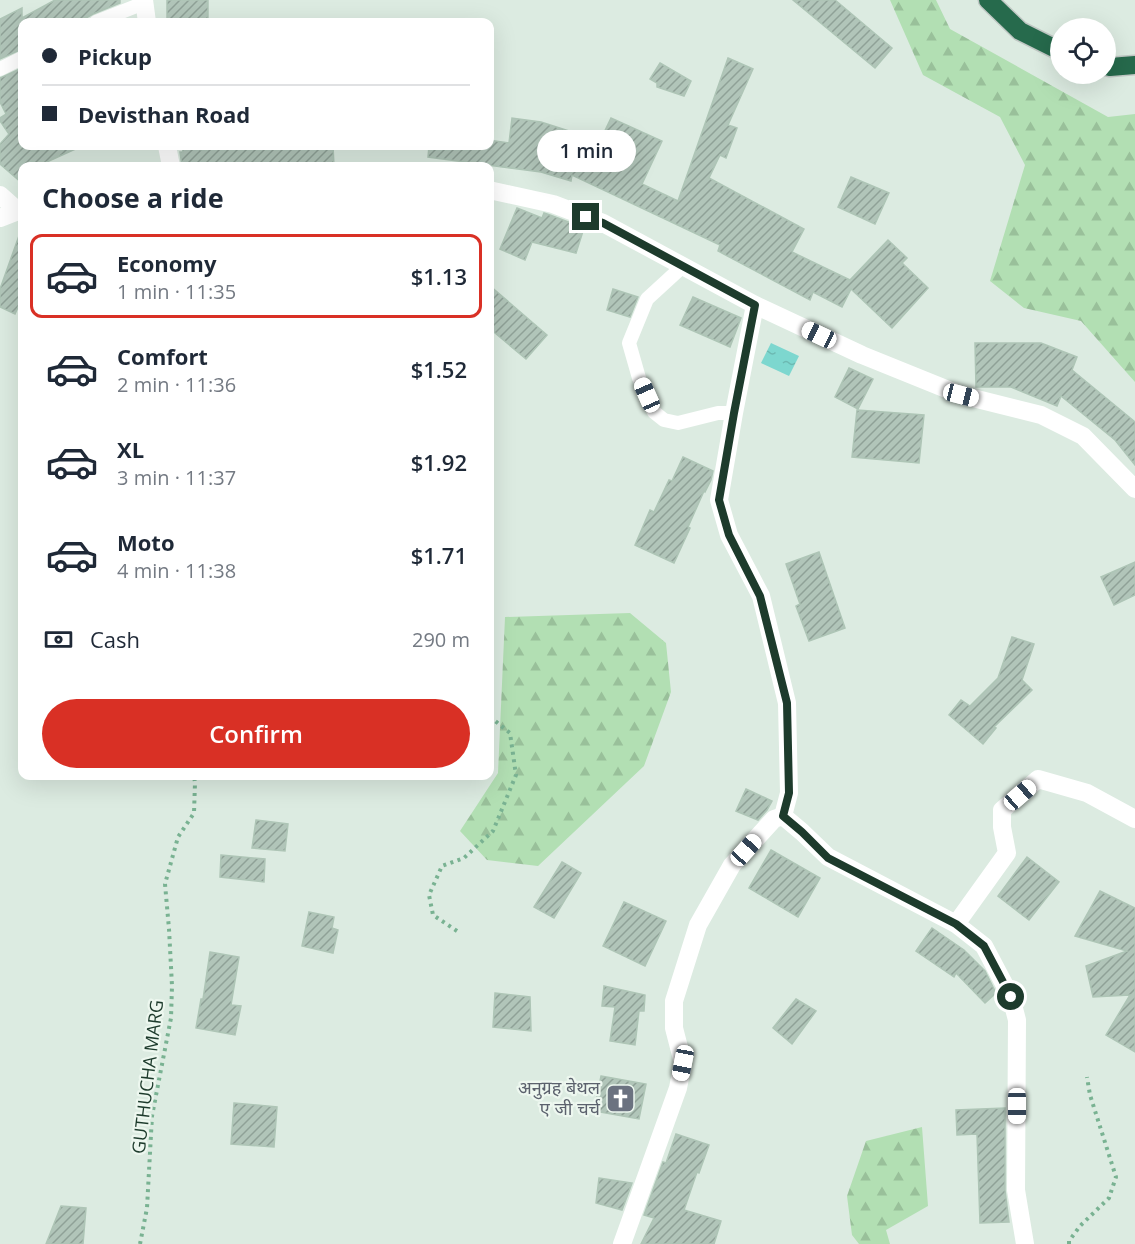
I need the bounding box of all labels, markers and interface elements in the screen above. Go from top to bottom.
map controls [1050,18,1116,84]
button: locate [1050,18,1116,84]
text: Pickup [78,41,152,71]
text: Devisthan Road [78,99,250,129]
callout: 1 min [536,130,636,172]
text: 1 min [560,137,614,164]
text: Choose a ride [42,179,224,216]
route end [572,203,599,230]
text: Economy [117,248,216,278]
icon: car [45,249,99,303]
text: $1.13 [411,261,467,291]
text: 1 min · 11:35 [117,278,236,305]
car [799,319,839,351]
text: Comfort [117,341,208,371]
icon: car [45,342,99,396]
text: $1.52 [411,354,467,384]
text: 2 min · 11:36 [117,371,236,398]
car [631,375,663,415]
car [941,382,981,408]
text: XL [117,434,144,464]
icon: car [45,435,99,489]
text: $1.92 [411,447,467,477]
text: 3 min · 11:37 [117,464,236,491]
text: Moto [117,527,175,557]
icon: car [45,528,99,582]
text: $1.71 [411,540,467,570]
text: 4 min · 11:38 [117,557,236,584]
icon: cash [42,623,75,656]
text: Cash [90,624,140,654]
text: 290 m [412,626,470,653]
button: Confirm [42,699,470,768]
car [1001,776,1039,814]
car [727,831,765,869]
route start [997,983,1024,1010]
street label: GUTHUCHA MARG [126,999,168,1155]
car [671,1044,695,1082]
place label: अनुग्रह बेथल ए जी चर्च [518,1075,601,1120]
church icon: अनुग्रह बेथल ए जी चर्च [605,1082,637,1114]
car [1008,1088,1026,1124]

